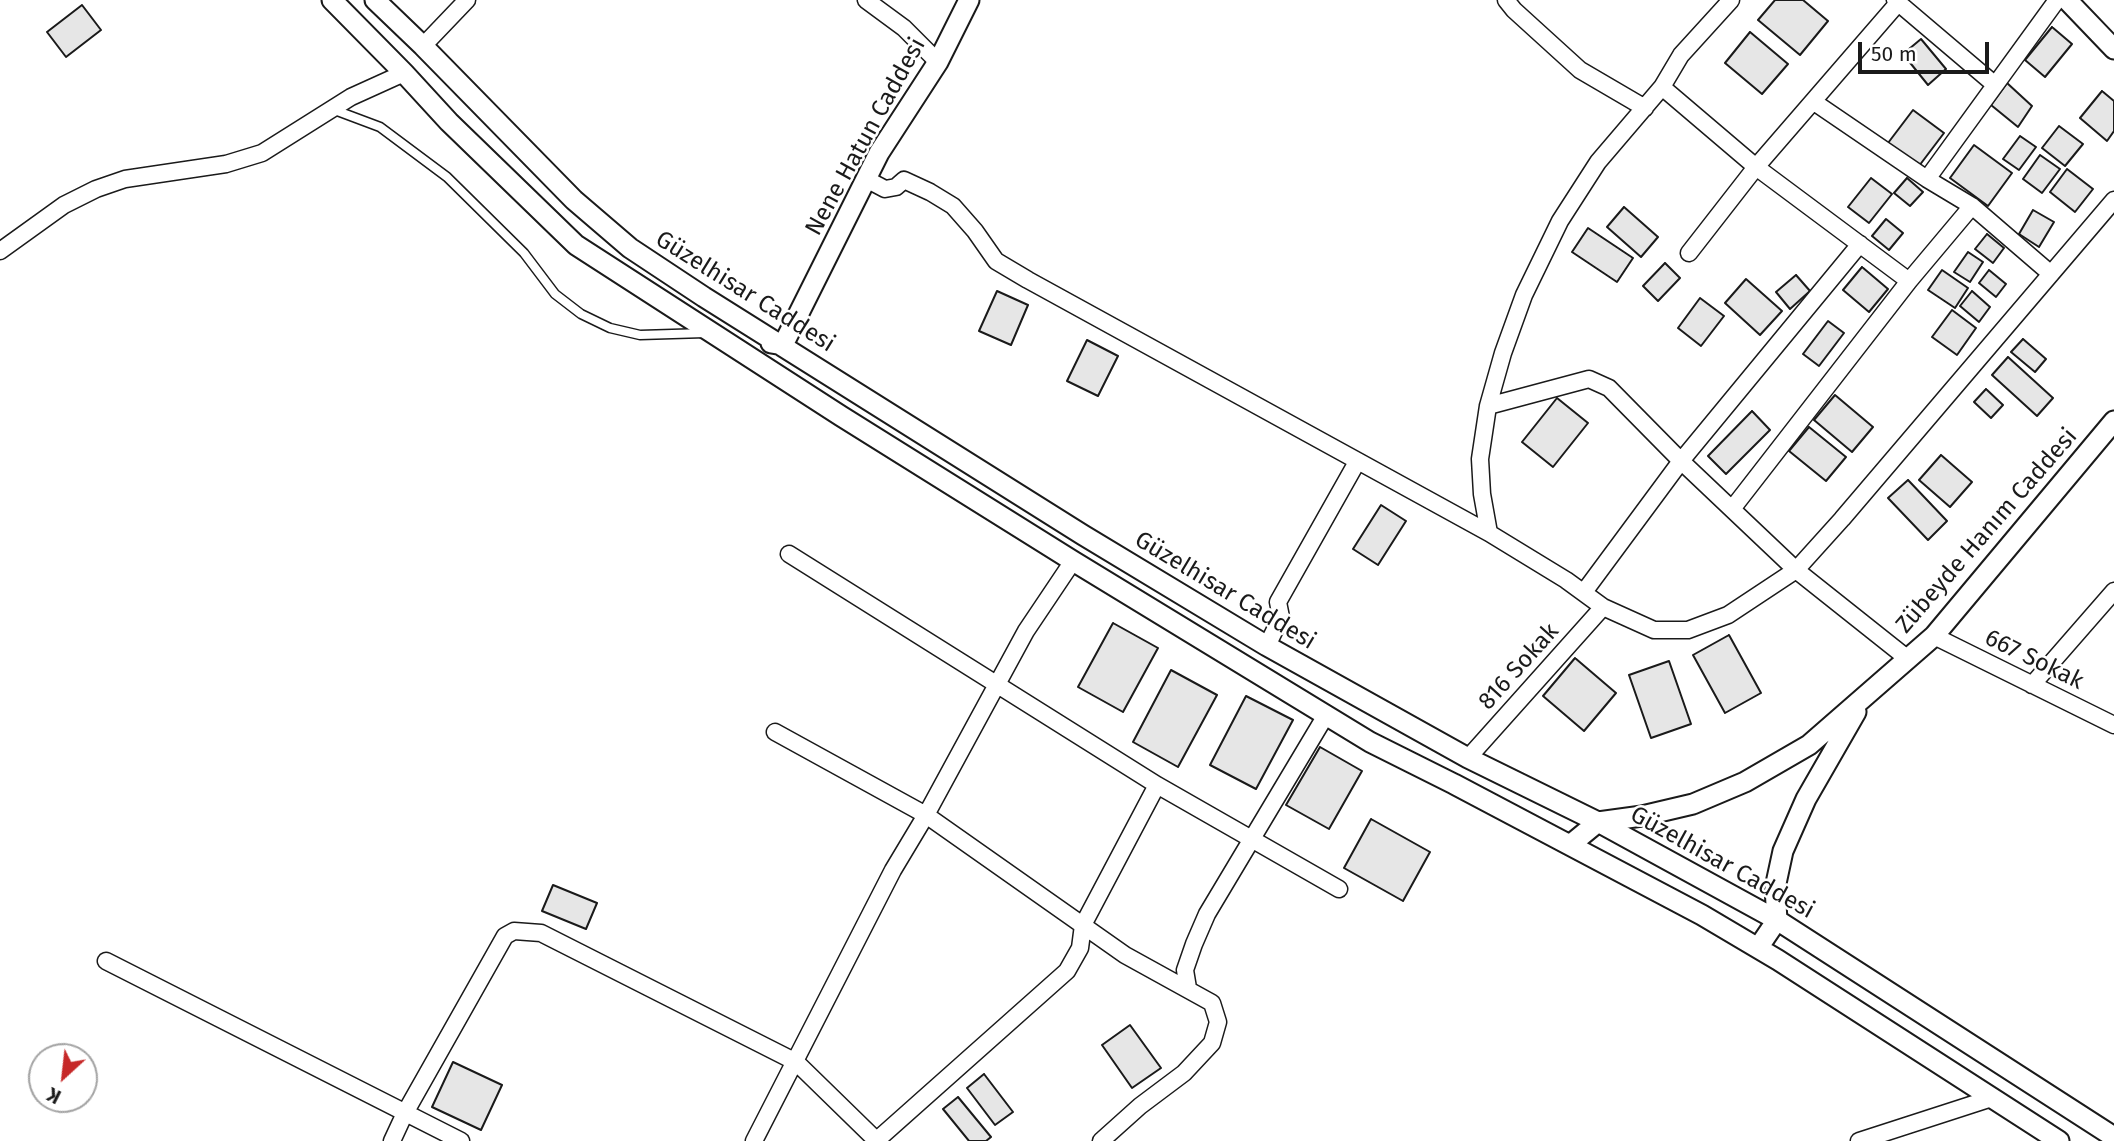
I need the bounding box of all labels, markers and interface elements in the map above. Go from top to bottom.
scale bar [1862,28,1993,72]
street label: Nene Hatun Caddesi [800,33,932,241]
text: 50 m [1871,41,1917,67]
street label: Güzelhisar Caddesi [650,225,840,359]
street label: Zübeyde Hanım Caddesi [1890,423,2084,639]
street label: Güzelhisar Caddesi [1129,526,1321,656]
street label: 816 Sokak [1473,618,1565,716]
street label: 667 Sokak [1980,624,2088,696]
street label: Güzelhisar Caddesi [1625,800,1819,926]
north arrow [28,1043,98,1113]
text: K [44,1082,65,1108]

